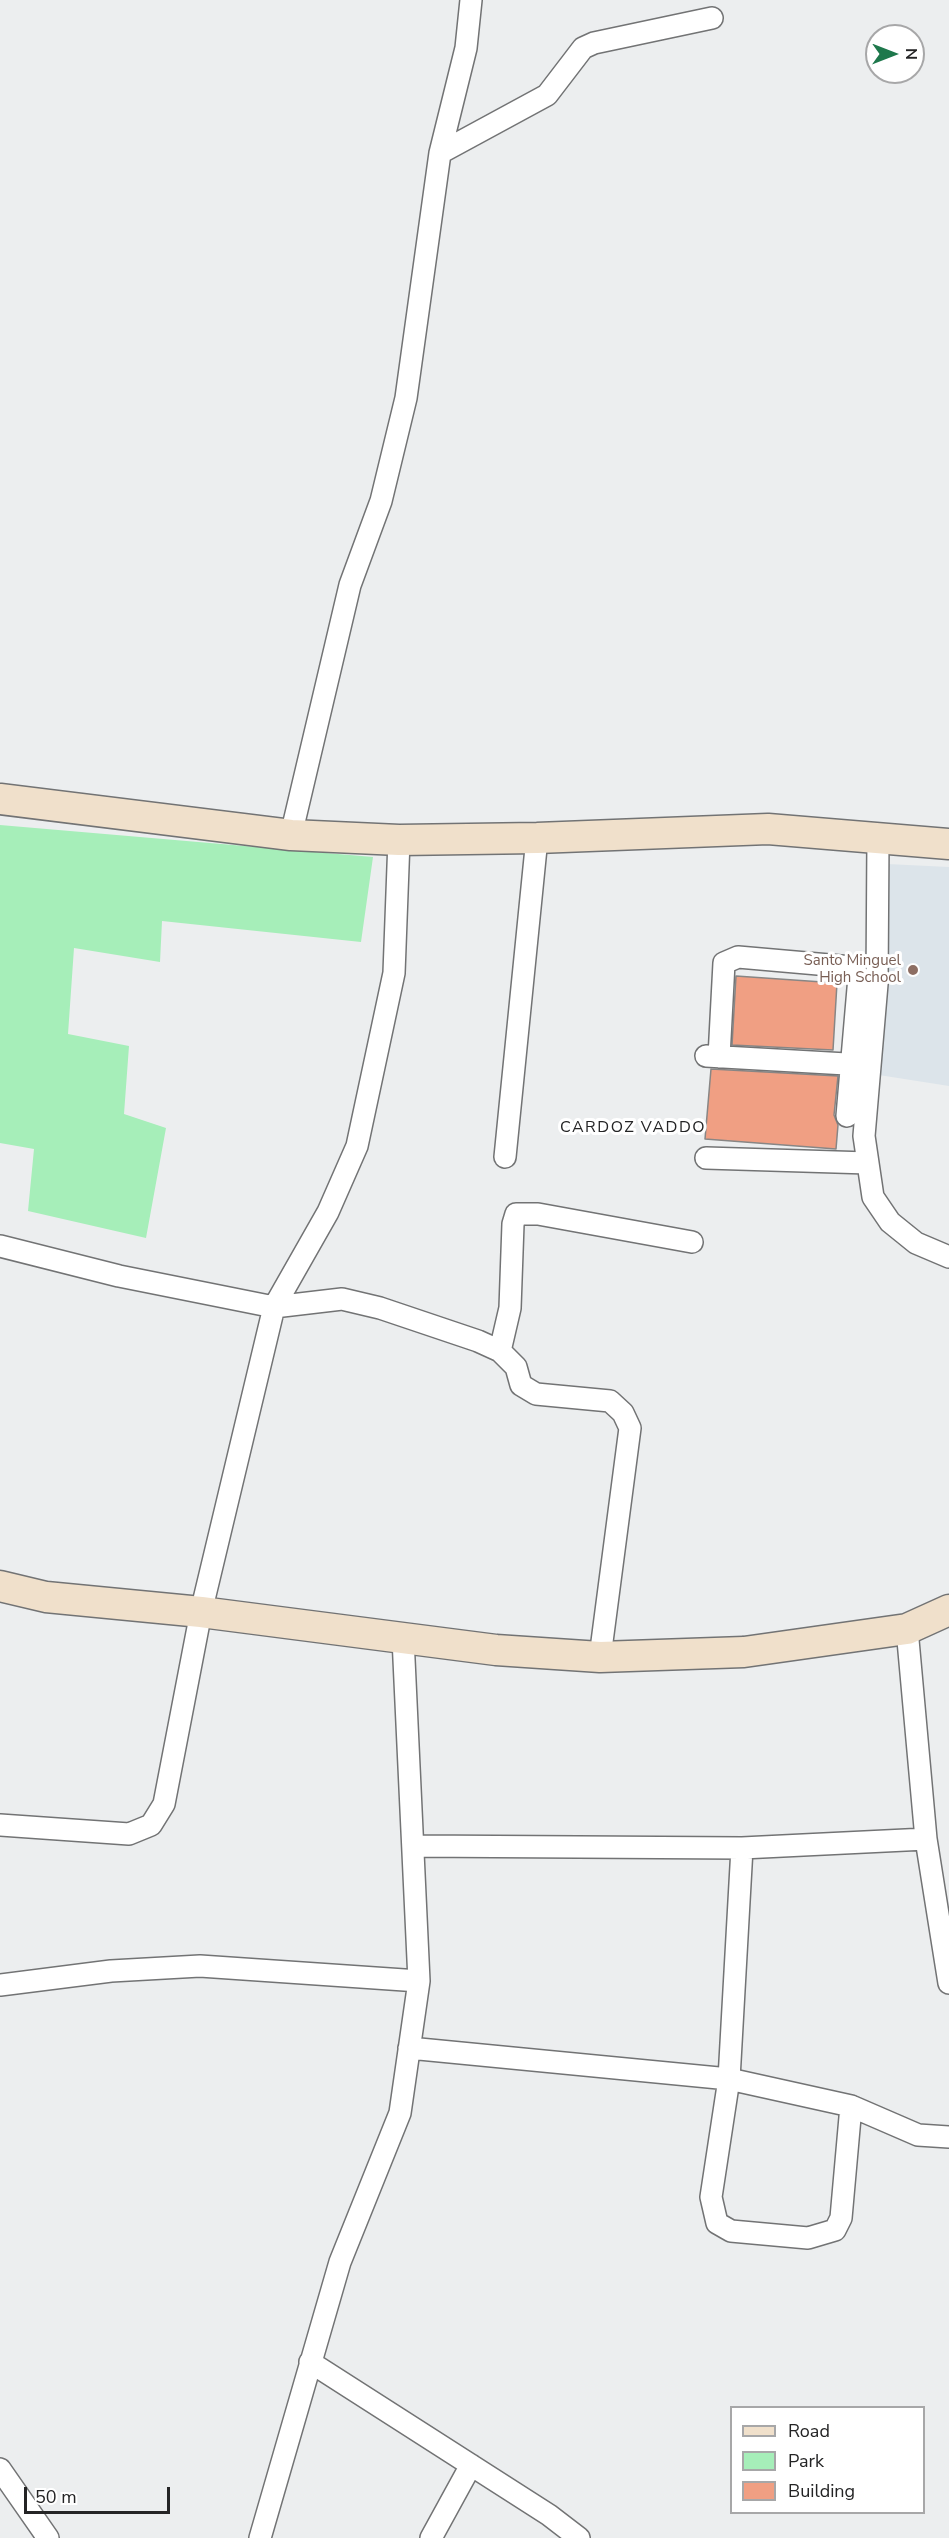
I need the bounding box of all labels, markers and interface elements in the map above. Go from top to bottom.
north arrow [865,24,925,84]
text: N [900,48,922,60]
place label: Santo Minguel High School [803,952,901,987]
marker: Santo Minguel High School [906,963,920,977]
district label: CARDOZ VADDO [560,1118,706,1138]
legend [730,2406,925,2514]
text: Road [788,2419,830,2443]
text: Park [788,2449,824,2473]
scale bar [27,2475,172,2513]
text: Building [788,2479,855,2503]
text: 50 m [35,2485,77,2509]

